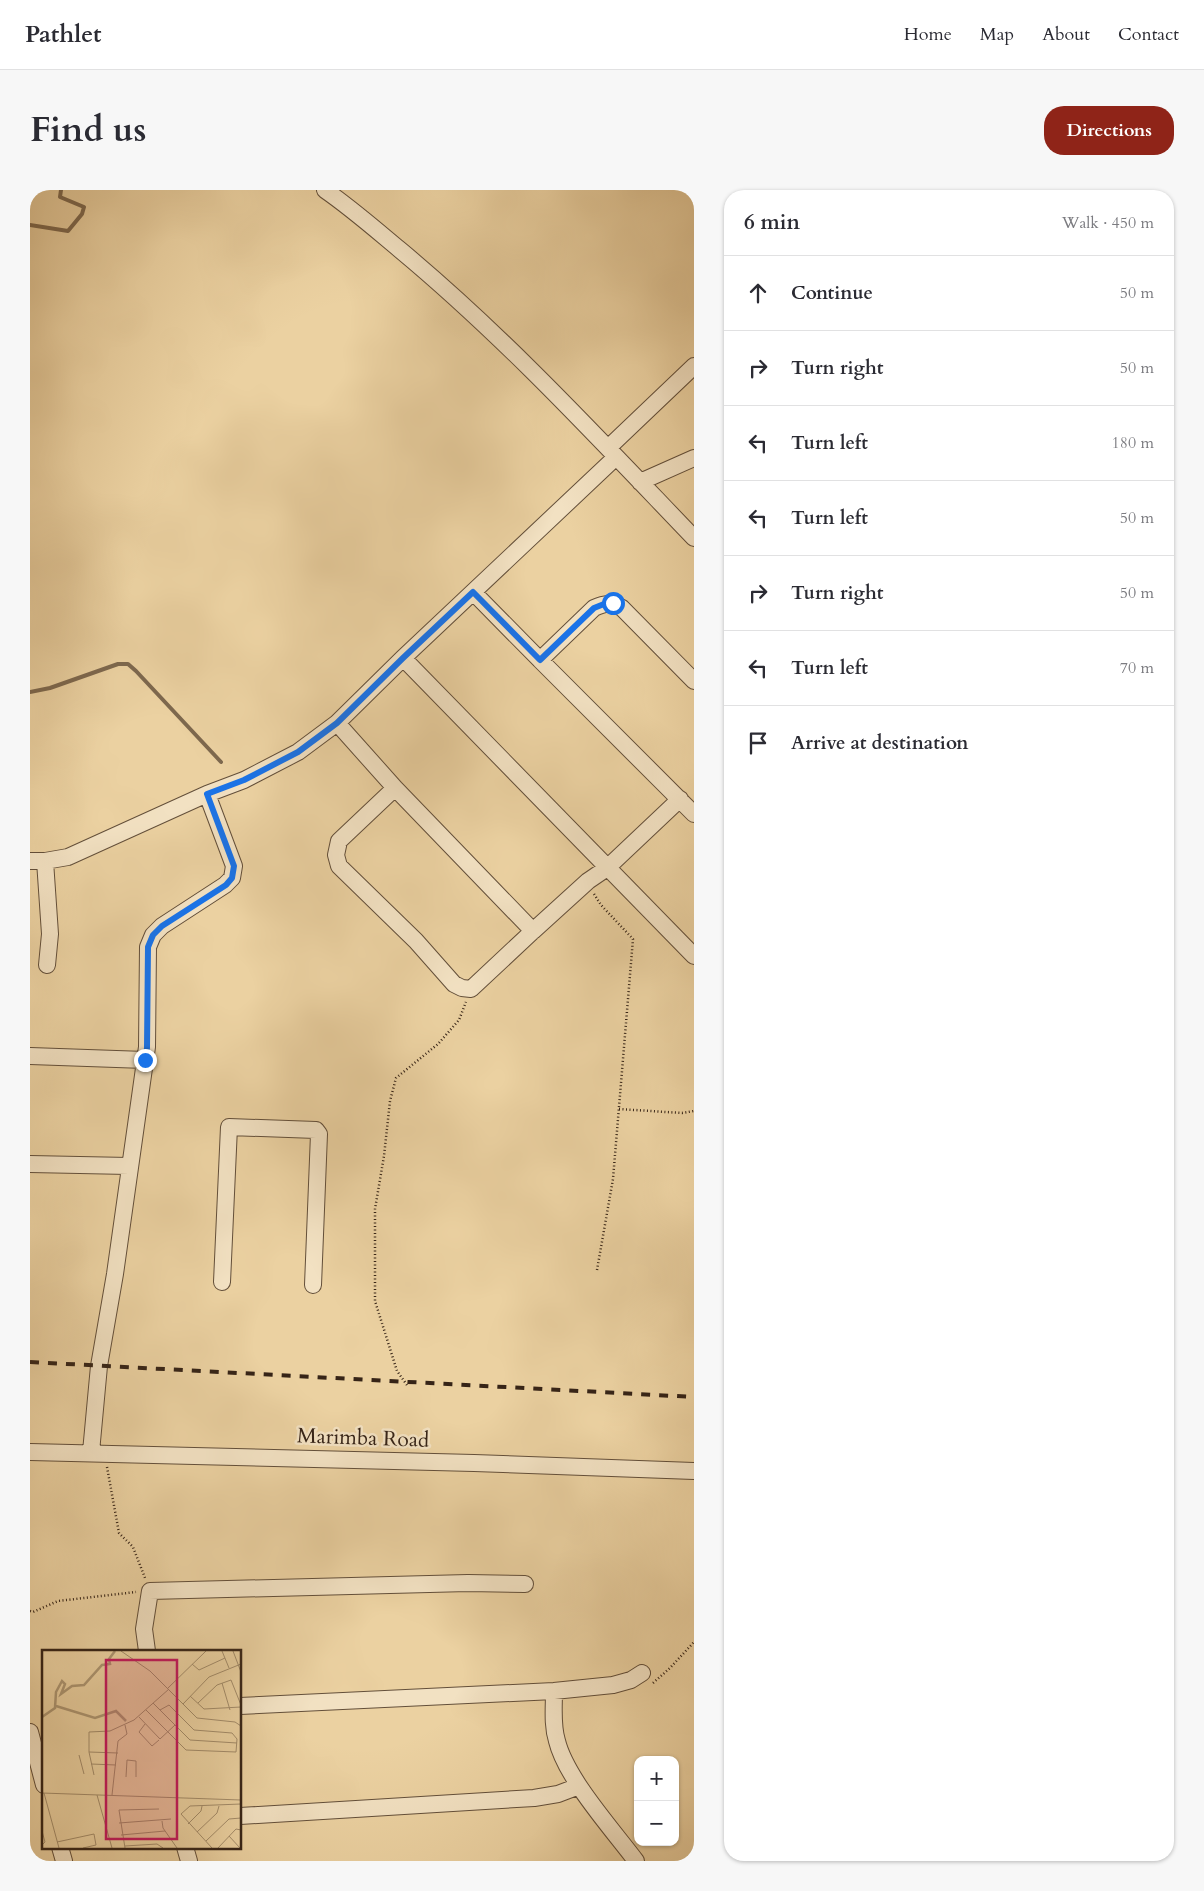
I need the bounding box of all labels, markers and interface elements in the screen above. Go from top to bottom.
text: Pathlet [25,18,102,51]
text: Home [904,22,952,47]
text: Map [980,22,1014,47]
text: About [1042,22,1090,47]
text: Contact [1118,22,1179,47]
text: Find us [30,106,146,154]
button: Directions [1044,106,1174,155]
text: 6 min [744,208,800,237]
text: Walk · 450 m [1062,212,1154,234]
icon: ahead [744,279,772,307]
text: Continue [791,280,873,306]
text: 50 m [1120,282,1154,304]
icon: right [744,354,772,382]
text: Turn right [791,355,883,381]
text: 50 m [1120,357,1154,379]
icon: left [744,429,772,457]
text: Turn left [791,430,868,456]
text: 180 m [1112,432,1154,454]
icon: left [744,504,772,532]
text: Turn left [791,505,868,531]
text: 50 m [1120,507,1154,529]
icon: right [744,579,772,607]
text: Turn right [791,580,883,606]
text: 50 m [1120,582,1154,604]
route start [602,592,625,615]
icon: left [744,654,772,682]
text: Turn left [791,655,868,681]
text: 70 m [1120,657,1154,679]
icon: arrive [744,729,772,757]
text: Arrive at destination [791,730,968,756]
route end [134,1049,157,1072]
street label: Marimba Road [296,1421,430,1455]
inset map [42,1650,241,1848]
map controls [634,1756,679,1846]
button: + [634,1756,679,1801]
button: − [634,1801,679,1846]

